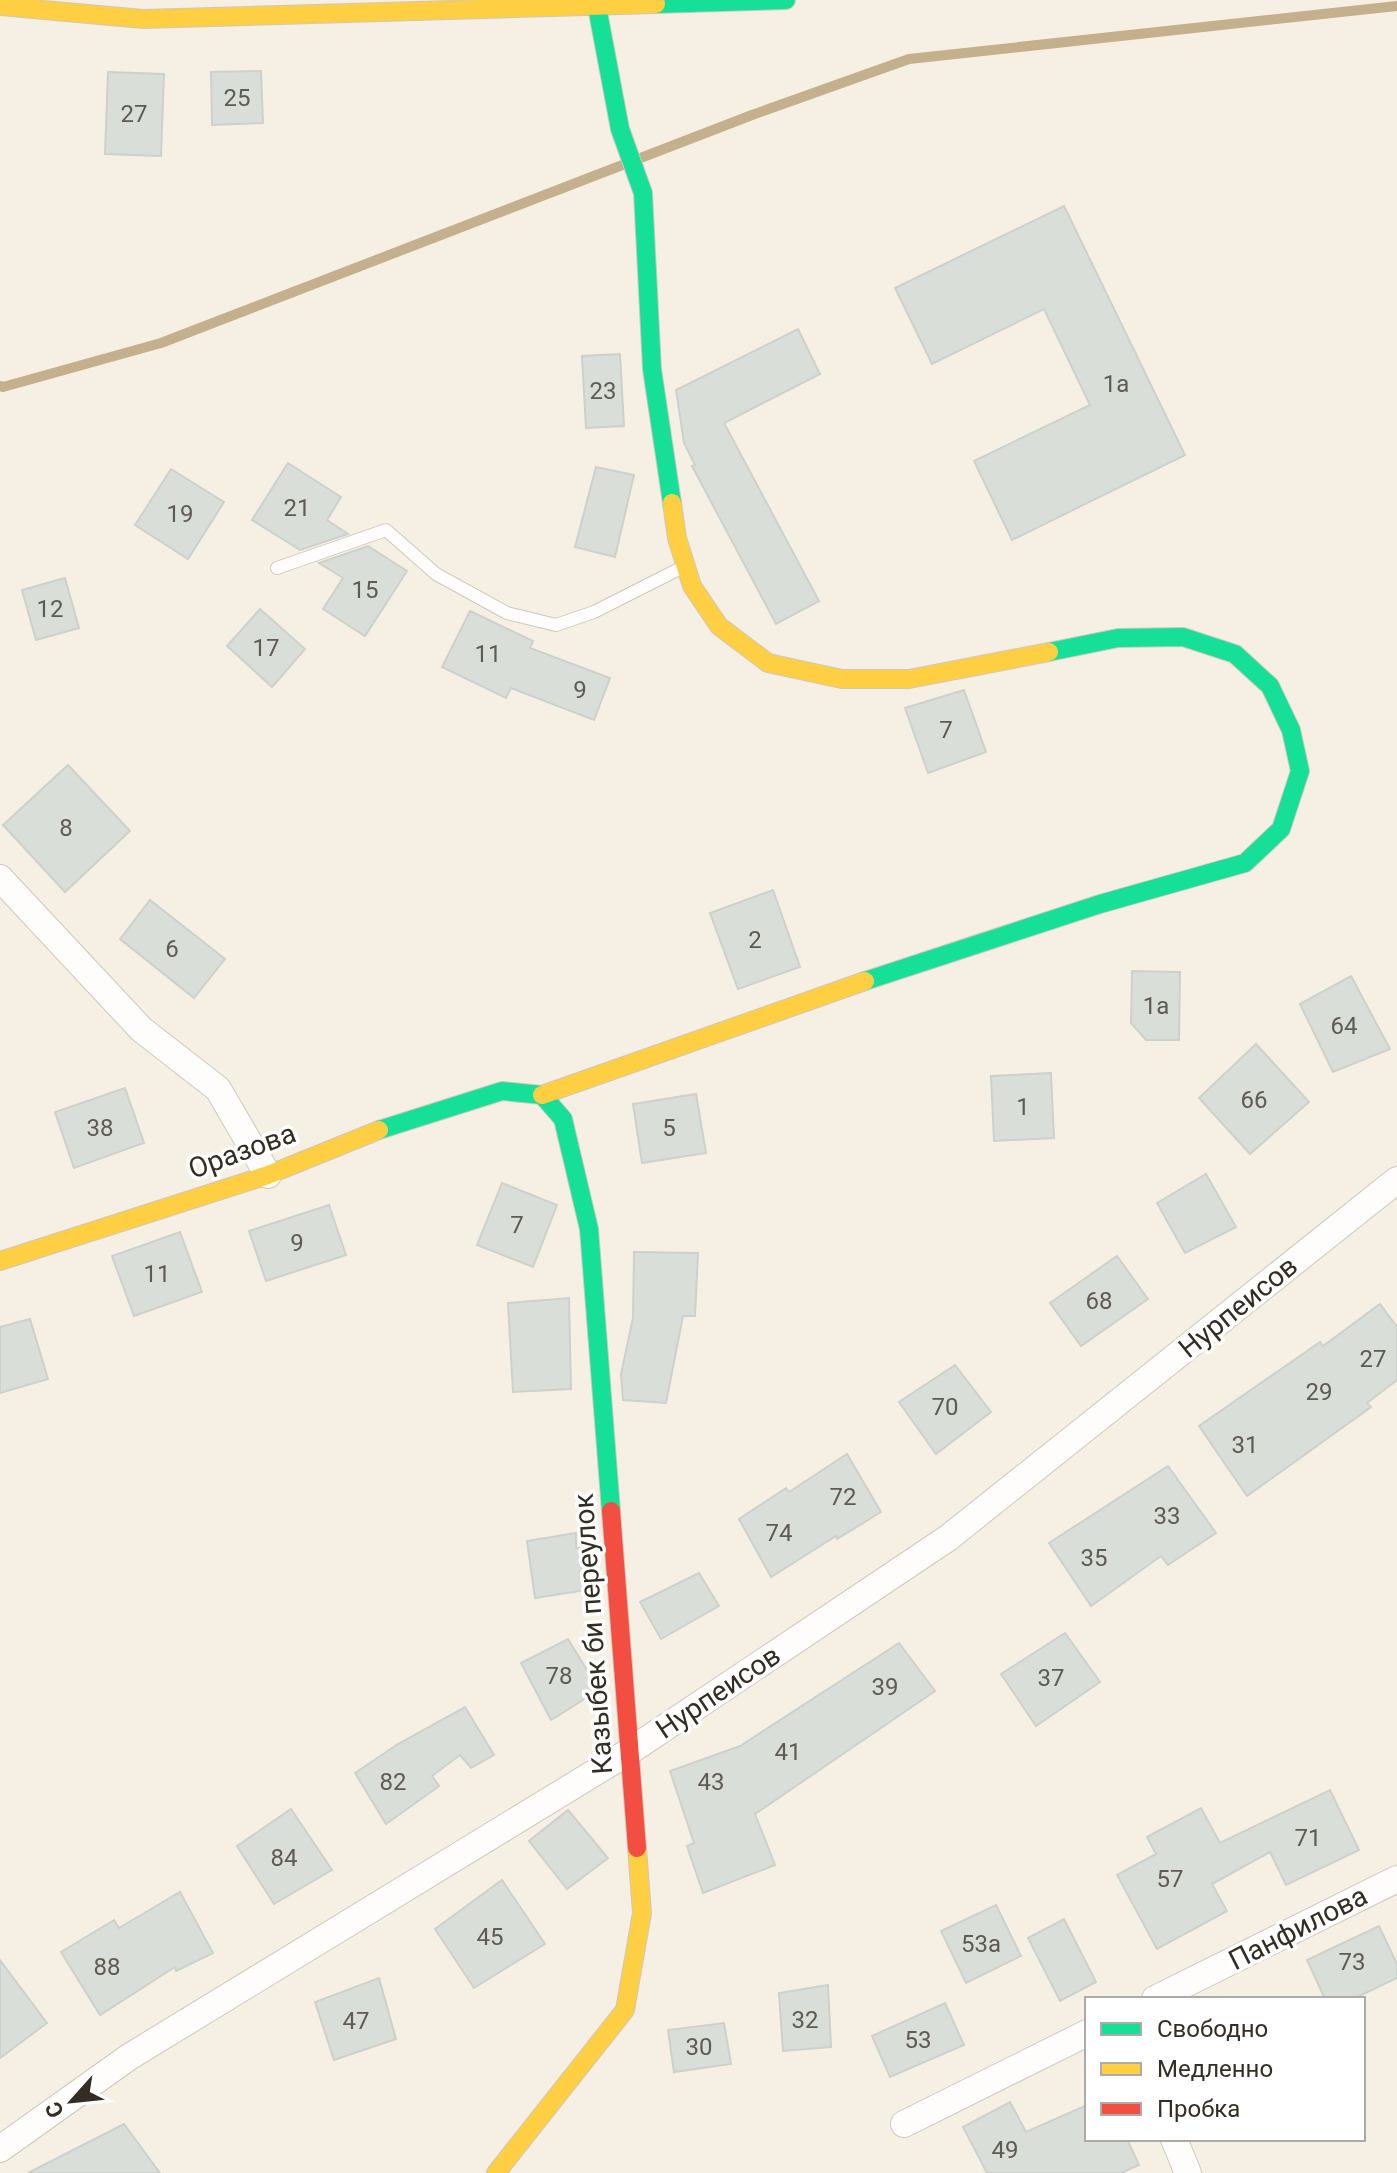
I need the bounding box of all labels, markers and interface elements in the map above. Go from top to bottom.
house number: 25 [224,84,250,112]
house number: 27 [121,100,147,128]
house number: 1а [1103,370,1129,398]
house number: 23 [590,377,616,405]
house number: 21 [284,494,310,522]
house number: 19 [167,500,193,528]
house number: 15 [352,576,378,604]
house number: 12 [37,595,63,623]
house number: 17 [253,634,279,662]
house number: 11 [475,640,501,668]
house number: 9 [573,676,587,704]
house number: 7 [939,716,953,744]
house number: 8 [59,814,73,842]
house number: 2 [748,926,762,954]
house number: 6 [165,935,179,963]
house number: 1а [1143,992,1169,1020]
house number: 64 [1331,1012,1357,1040]
house number: 66 [1241,1086,1267,1114]
house number: 1 [1016,1093,1030,1121]
house number: 38 [87,1114,113,1142]
house number: 5 [662,1114,676,1142]
street label: Оразова [184,1116,300,1186]
house number: 7 [510,1211,524,1239]
house number: 9 [290,1229,304,1257]
street label: Нурпеисов [1172,1249,1304,1365]
house number: 11 [144,1260,170,1288]
house number: 68 [1086,1287,1112,1315]
house number: 27 [1360,1345,1386,1373]
house number: 29 [1306,1378,1332,1406]
house number: 70 [932,1393,958,1421]
house number: 31 [1232,1431,1258,1459]
house number: 72 [830,1483,856,1511]
street label: Казыбек би переулок [567,1493,619,1775]
house number: 33 [1154,1502,1180,1530]
house number: 74 [766,1519,792,1547]
house number: 35 [1081,1544,1107,1572]
street label: Нурпеисов [650,1638,786,1746]
house number: 78 [546,1662,572,1690]
house number: 37 [1038,1664,1064,1692]
house number: 39 [872,1673,898,1701]
house number: 41 [775,1738,801,1766]
house number: 82 [380,1768,406,1796]
house number: 43 [698,1768,724,1796]
house number: 71 [1295,1824,1321,1852]
house number: 84 [271,1844,297,1872]
house number: 57 [1157,1865,1183,1893]
street label: Панфилова [1223,1879,1373,1977]
house number: 45 [477,1923,503,1951]
house number: 53а [961,1930,1001,1958]
house number: 73 [1339,1948,1365,1976]
house number: 88 [94,1953,120,1981]
legend [1085,1997,1365,2141]
house number: 32 [792,2006,818,2034]
house number: 47 [343,2007,369,2035]
text: Свободно [1157,2015,1268,2043]
house number: 53 [905,2026,931,2054]
house number: 30 [686,2033,712,2061]
text: Медленно [1157,2055,1273,2083]
north arrow [32,2061,112,2141]
text: Пробка [1157,2095,1240,2123]
text: С [40,2098,69,2122]
house number: 49 [992,2136,1018,2164]

